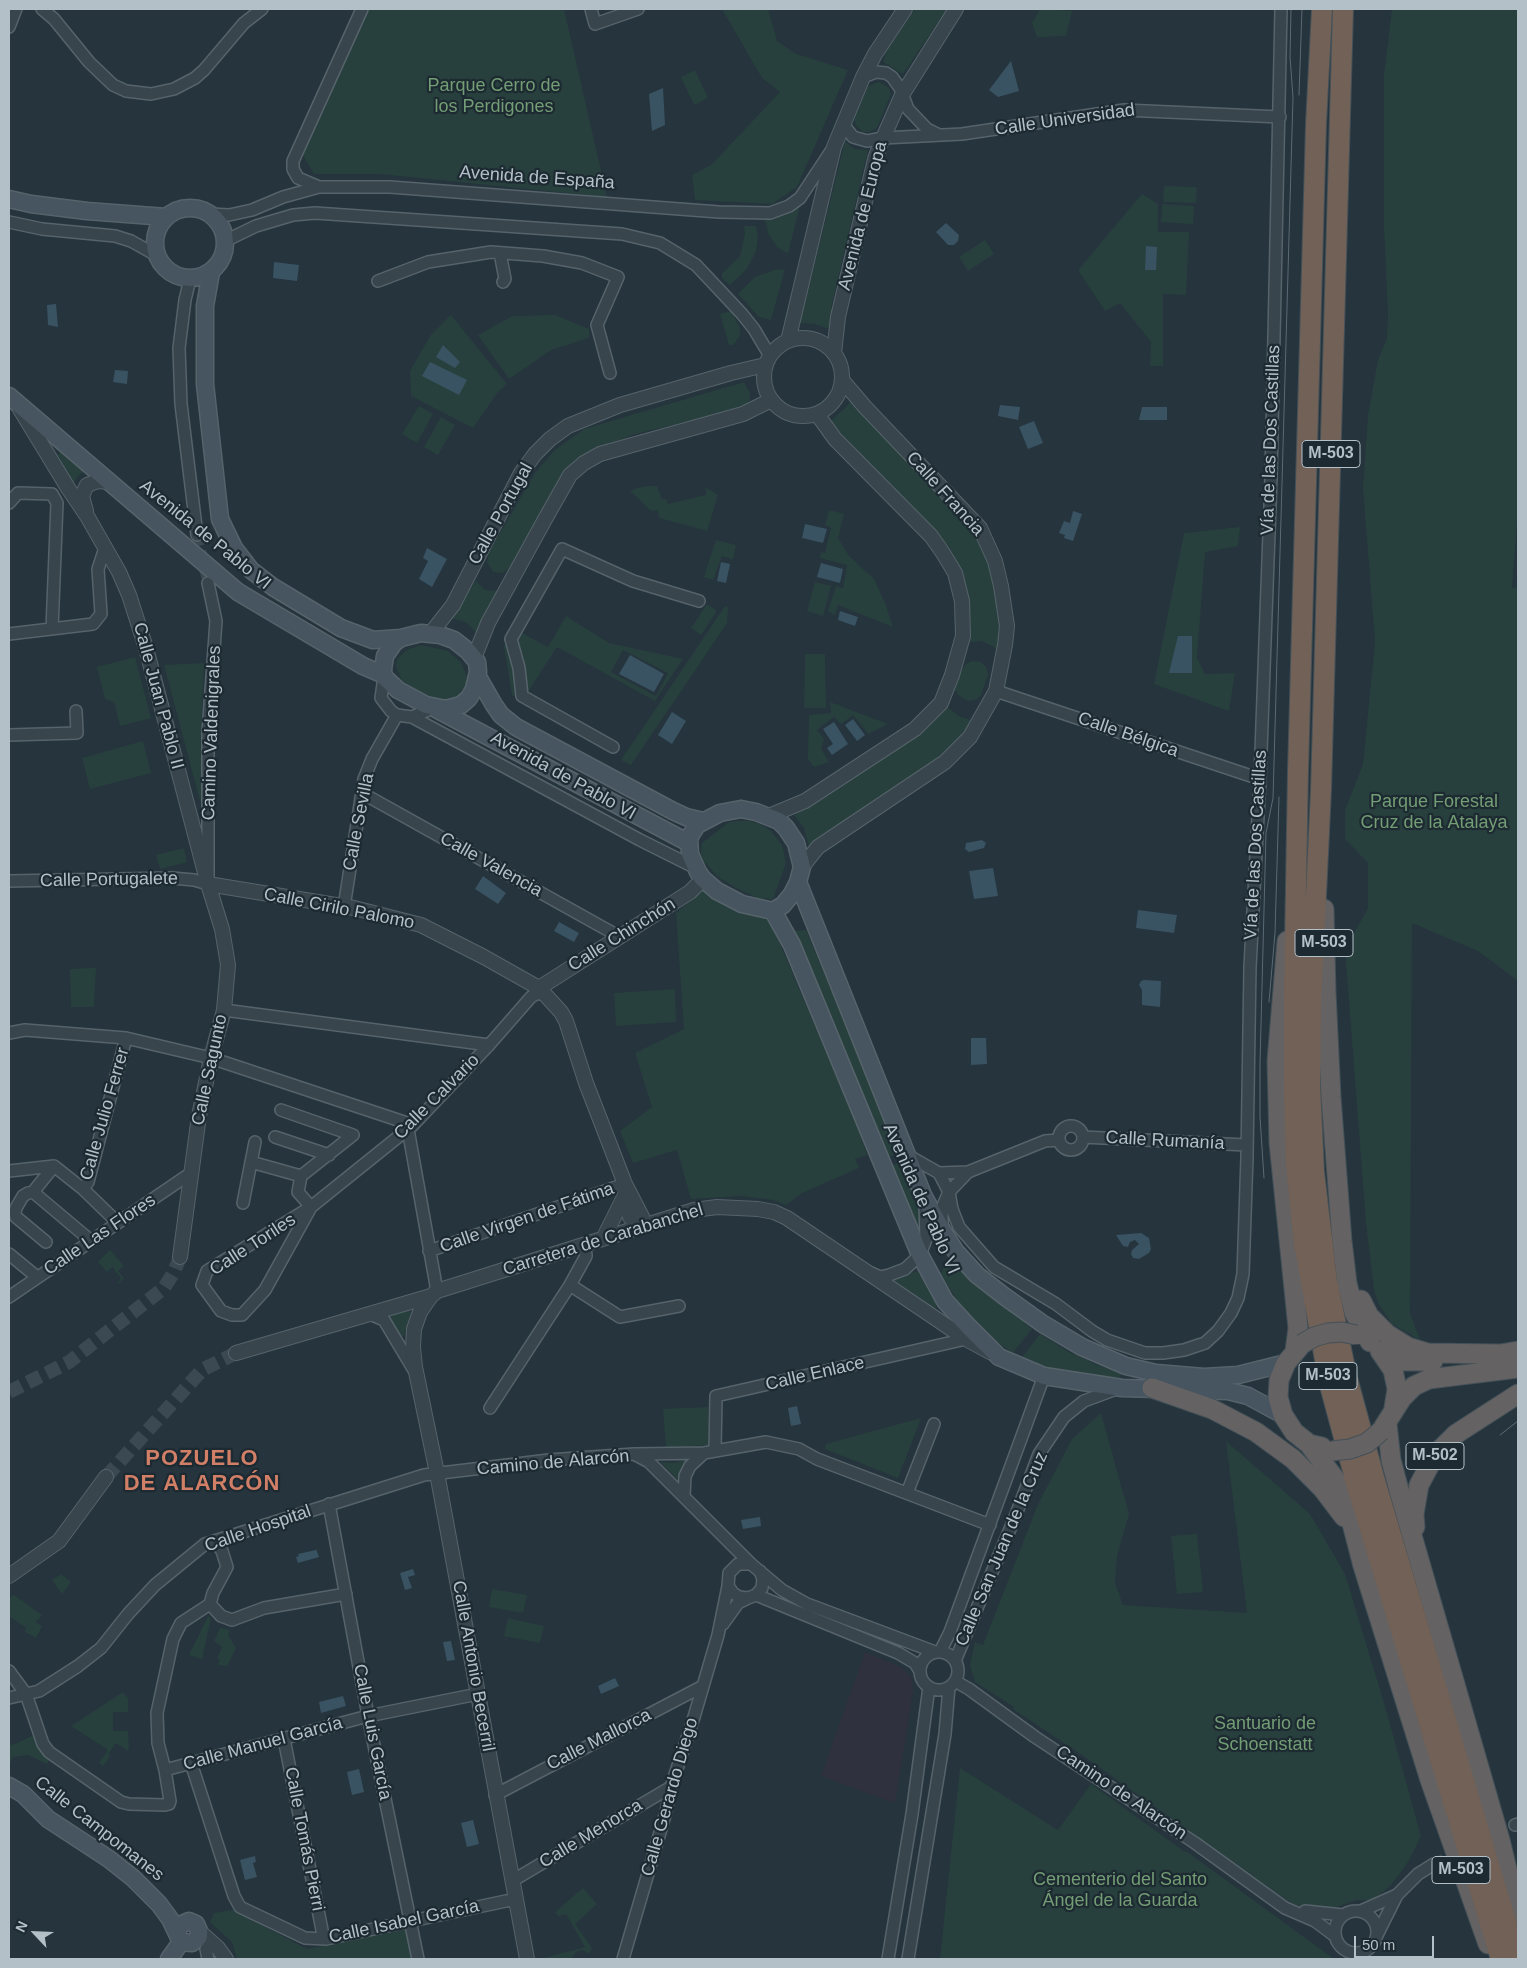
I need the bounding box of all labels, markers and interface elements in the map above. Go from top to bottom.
park label: Parque Cerro de los Perdigones [427,75,561,118]
street label: Calle Universidad [994,99,1136,141]
street label: Avenida de Europa [834,139,892,293]
street label: Avenida de España [459,162,615,194]
street label: Vía de las Dos Castillas [1257,345,1285,535]
road number: M-503 [1302,440,1360,468]
street label: Calle Francia [901,447,989,541]
street label: Calle Portugal [464,459,538,569]
street label: Avenida de Pablo VI [135,475,275,595]
street label: Calle Juan Pablo II [128,620,188,772]
street label: Camino Valdenigrales [198,645,226,821]
street label: Calle Bélgica [1075,708,1181,762]
street label: Avenida de Pablo VI [487,727,639,825]
street label: Vía de las Dos Castillas [1240,750,1272,940]
street label: Calle Sevilla [339,771,379,873]
park label: Parque Forestal Cruz de la Atalaya [1360,791,1508,834]
street label: Calle Valencia [436,828,546,902]
street label: Calle Portugalete [40,868,178,892]
street label: Calle Cirilo Palomo [262,884,416,934]
street label: Calle Chinchón [565,893,679,977]
road number: M-503 [1295,930,1353,956]
street label: Calle Sagunto [188,1012,232,1128]
street label: Calle Julio Ferrer [76,1045,134,1183]
street label: Calle Calvario [390,1050,484,1144]
street label: Avenida de Pablo VI [878,1120,964,1278]
street label: Calle Rumanía [1105,1127,1225,1155]
street label: Calle Virgen de Fátima [437,1178,617,1258]
street label: Calle Las Flores [40,1190,160,1280]
street label: Carretera de Carabanchel [500,1199,706,1281]
street label: Calle Toriles [206,1209,300,1281]
street label: Calle Enlace [763,1352,867,1396]
road number: M-503 [1299,1362,1357,1390]
road number: M-502 [1406,1442,1464,1470]
district label: POZUELO DE ALARCÓN [122,1446,282,1498]
street label: Camino de Alarcón [476,1446,630,1480]
street label: Calle San Juan de la Cruz [951,1449,1053,1649]
street label: Calle Hospital [202,1501,314,1557]
street label: Calle Antonio Becerril [447,1579,499,1753]
street label: Calle Luis García [348,1662,396,1802]
street label: Calle Mallorca [543,1704,655,1776]
street label: Calle Manuel García [181,1712,345,1776]
park label: Santuario de Schoenstatt [1214,1713,1316,1756]
street label: Calle Gerardo Diego [637,1715,703,1879]
street label: Camino de Alarcón [1052,1741,1190,1845]
street label: Calle Tomás Pierri [279,1765,329,1913]
street label: Calle Campomanes [30,1772,168,1886]
street label: Calle Menorca [536,1795,646,1873]
road number: M-503 [1432,1856,1490,1884]
park label: Cementerio del Santo Ángel de la Guarda [1033,1869,1207,1912]
street label: Calle Isabel García [327,1896,481,1948]
north arrow [10,1908,60,1958]
text: N [12,1919,31,1935]
scale bar [1357,1926,1437,1958]
text: 50 m [1362,1936,1395,1953]

